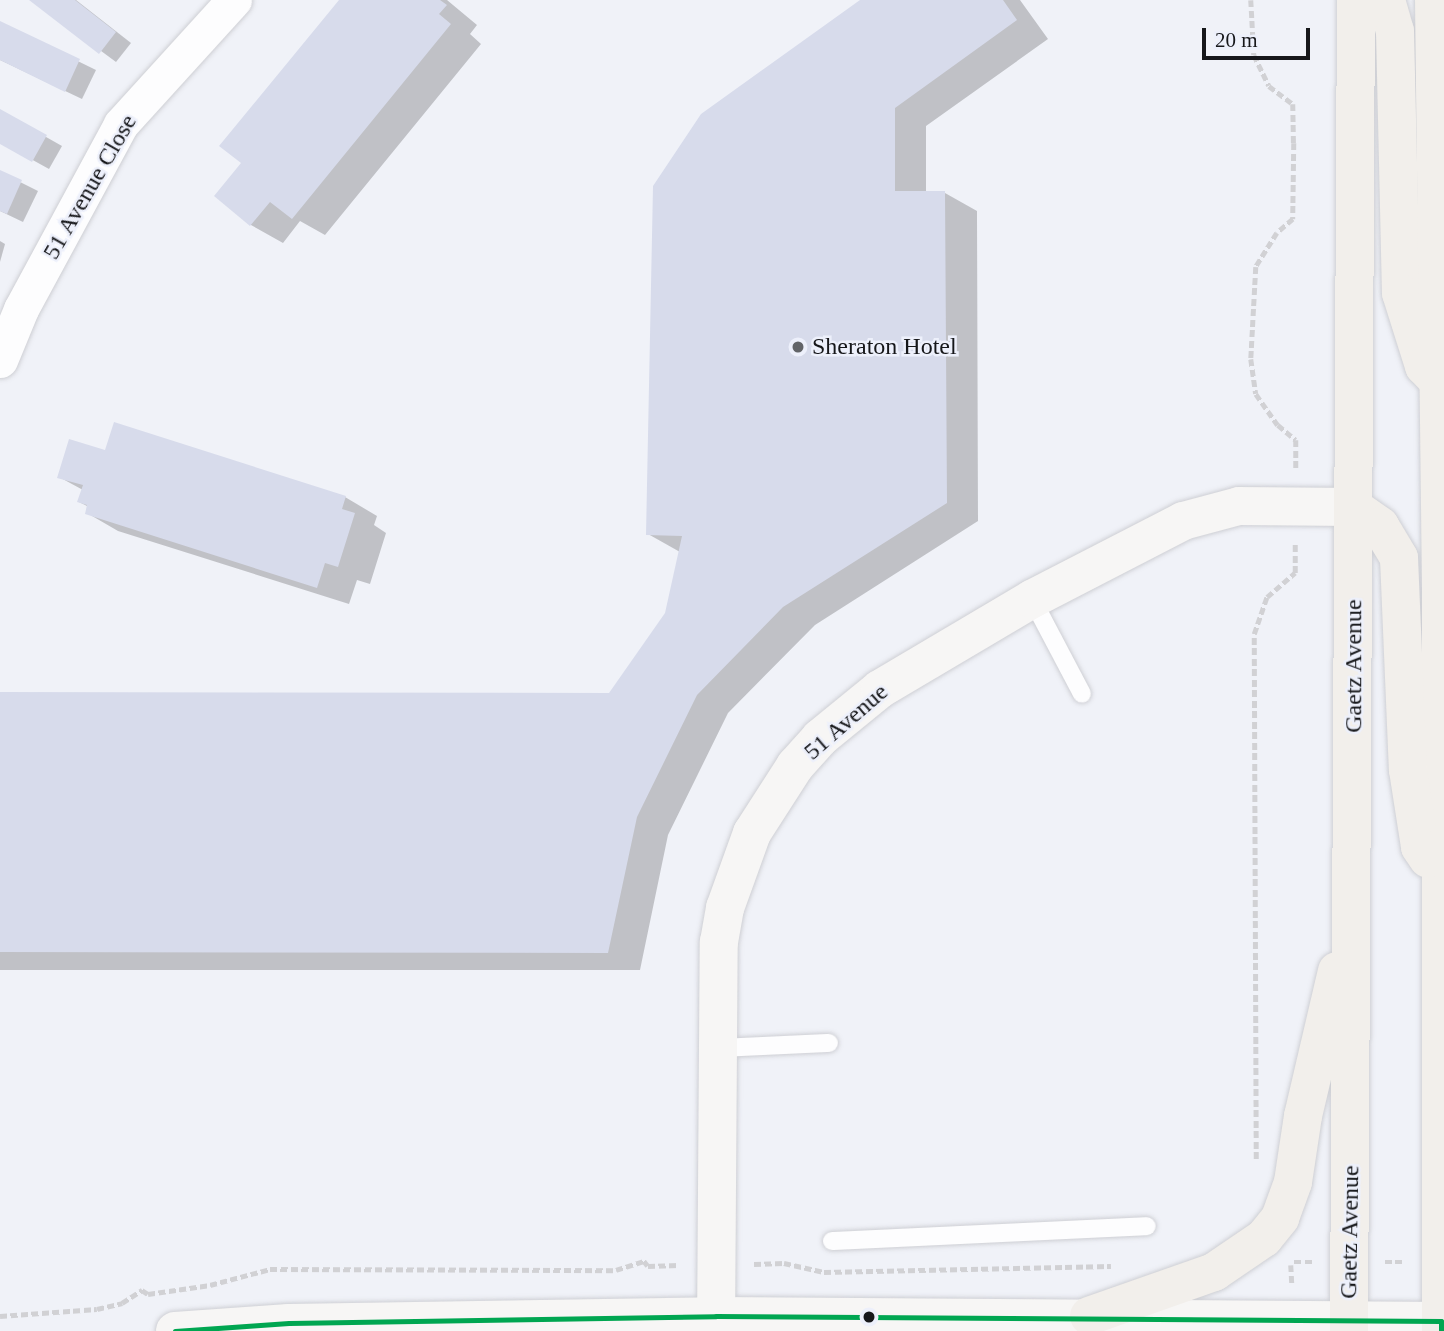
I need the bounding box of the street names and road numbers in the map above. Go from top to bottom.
street label: 51 Avenue Close [37,109,143,265]
street label: Gaetz Avenue [1340,599,1368,733]
street label: 51 Avenue [798,677,894,767]
street label: Gaetz Avenue [1334,1164,1366,1300]

